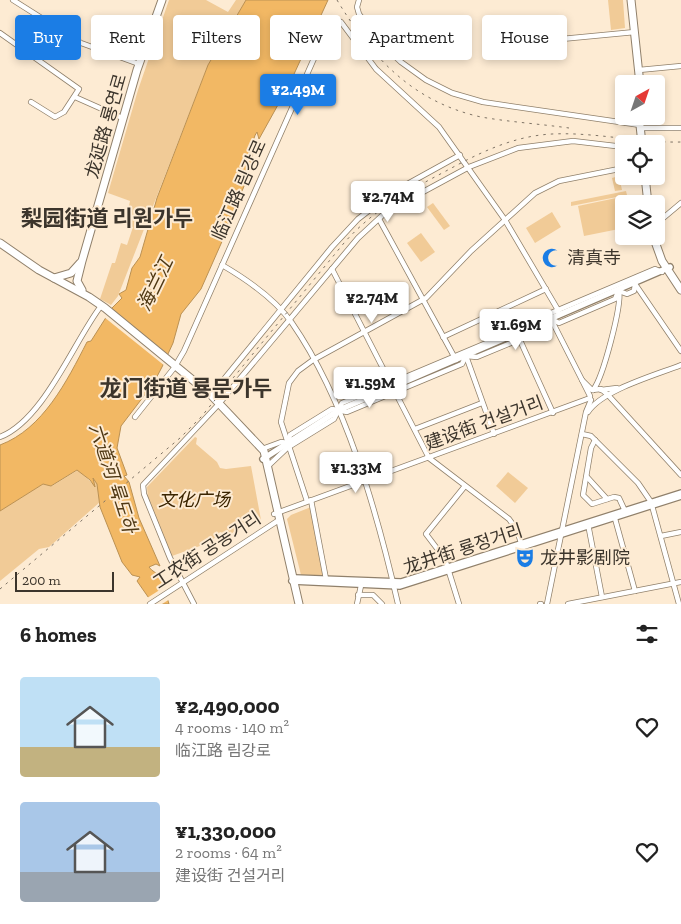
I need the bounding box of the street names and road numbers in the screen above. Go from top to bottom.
street label: 龙延路 룡연로 [81,71,131,181]
street label: 临江路 림강로 [207,136,271,244]
street label: 建设街 건설거리 [422,391,546,455]
street label: 工农街 공농거리 [149,507,265,593]
street label: 龙井街 룡정거리 [400,519,526,579]

